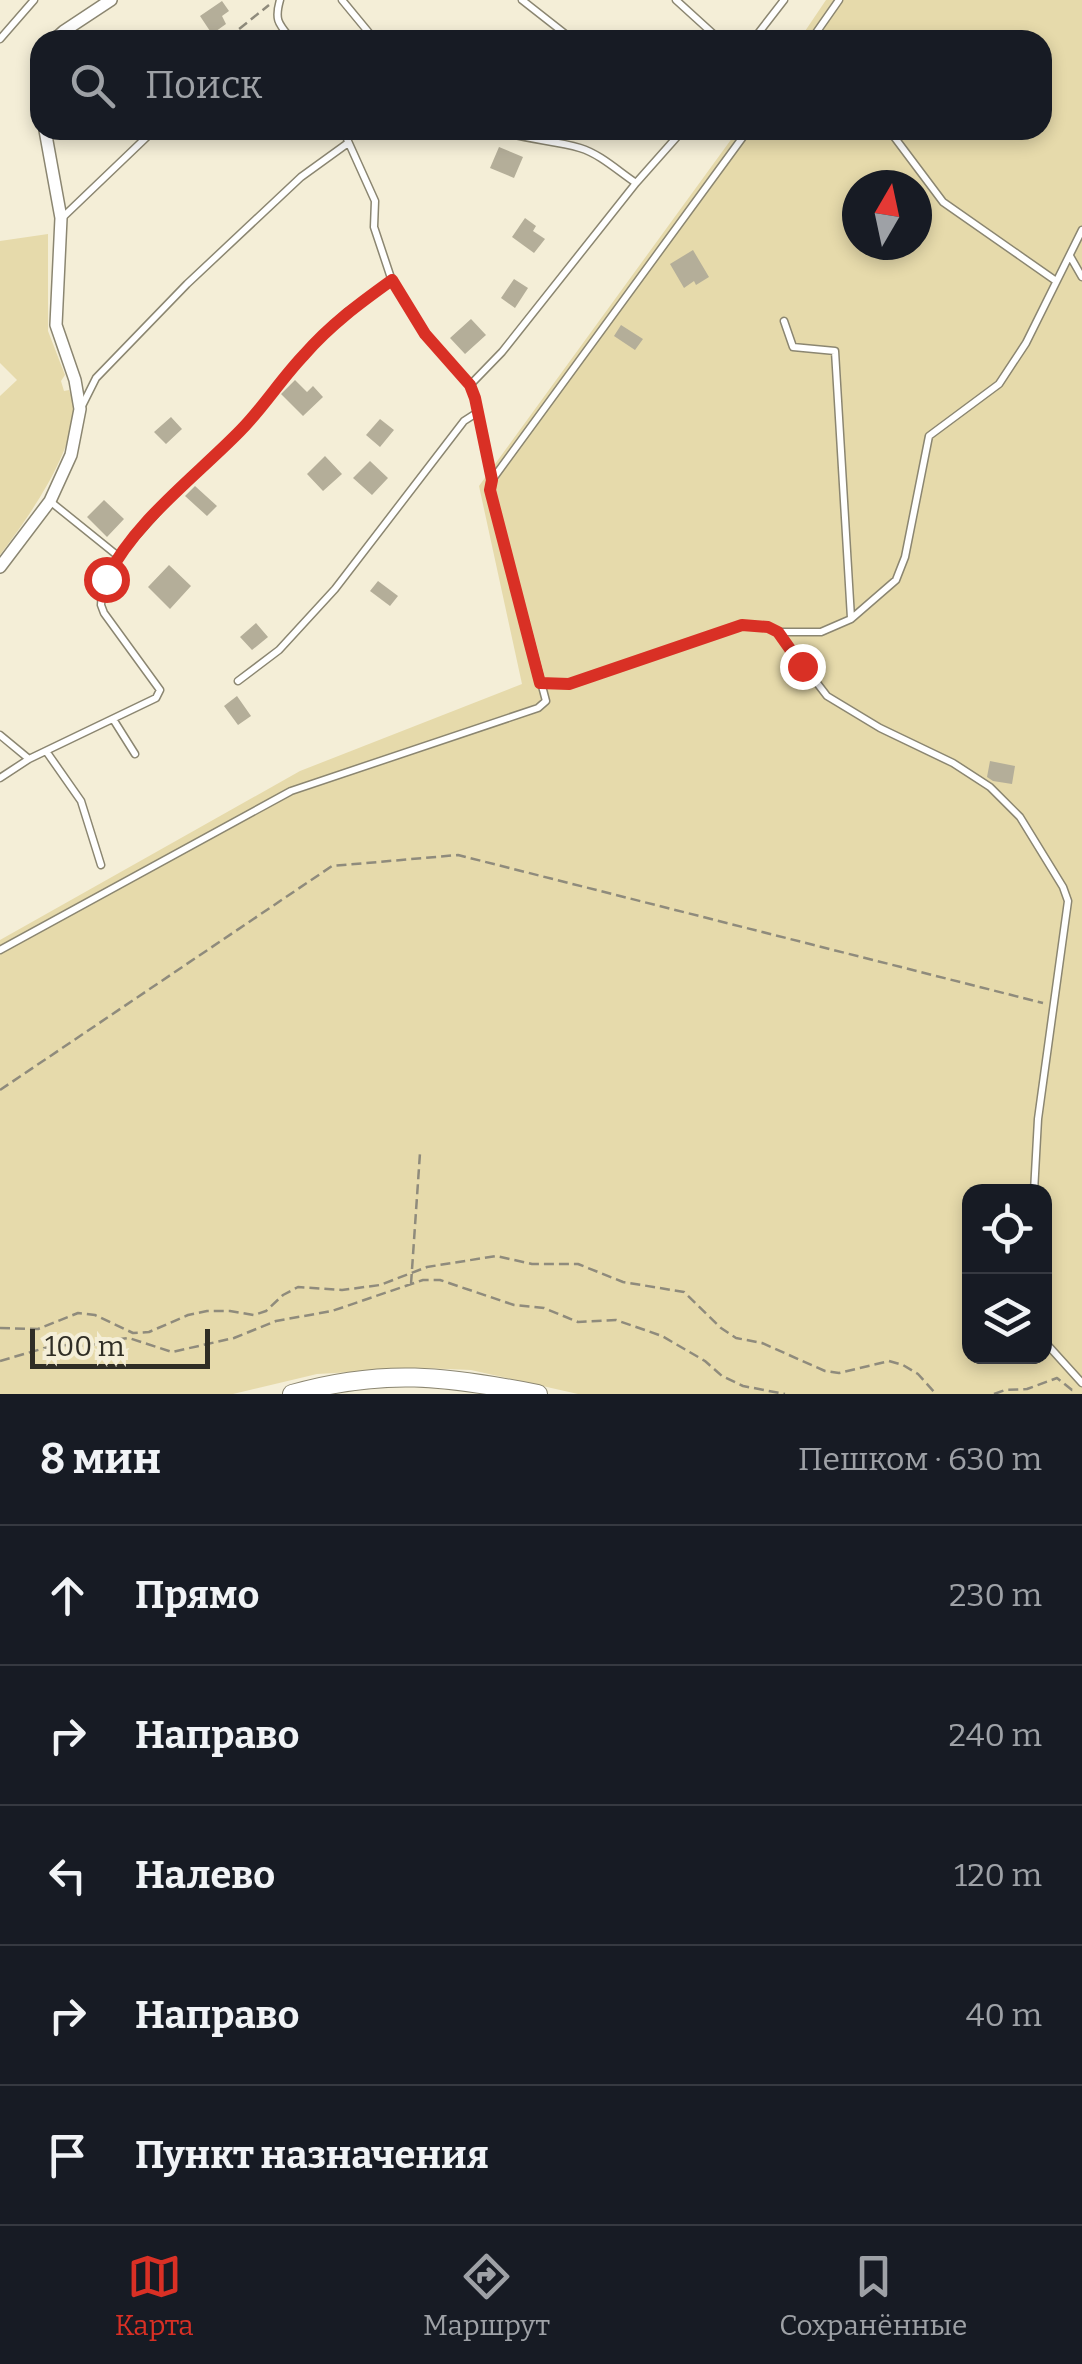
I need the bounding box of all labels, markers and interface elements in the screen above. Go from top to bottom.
search box [30,30,1052,140]
icon: search [65,58,120,113]
text: Поиск [145,62,262,108]
north arrow [842,170,932,260]
route start [84,557,130,603]
route end [780,644,826,690]
map controls [962,1184,1052,1364]
button: locate [962,1184,1052,1274]
button: layers [962,1274,1052,1364]
scale bar [30,1324,210,1368]
text: 100 m [45,1330,125,1363]
text: 8 мин [40,1434,161,1484]
text: Пешком · 630 m [798,1440,1042,1478]
icon: ahead [40,1568,95,1623]
text: Прямо [135,1572,259,1618]
text: 230 m [949,1576,1042,1614]
icon: right [40,1708,95,1763]
text: Направо [135,1712,299,1758]
text: 240 m [948,1716,1042,1754]
icon: left [40,1848,95,1903]
text: Налево [135,1852,275,1898]
text: 120 m [954,1856,1042,1894]
icon: right [40,1988,95,2043]
text: Направо [135,1992,299,2038]
text: 40 m [966,1996,1042,2034]
icon: arrive [40,2128,95,2183]
text: Пункт назначения [135,2132,489,2178]
tab: Карта [115,2249,194,2342]
tab: Маршрут [423,2249,550,2342]
tab: Сохранённые [779,2249,967,2342]

